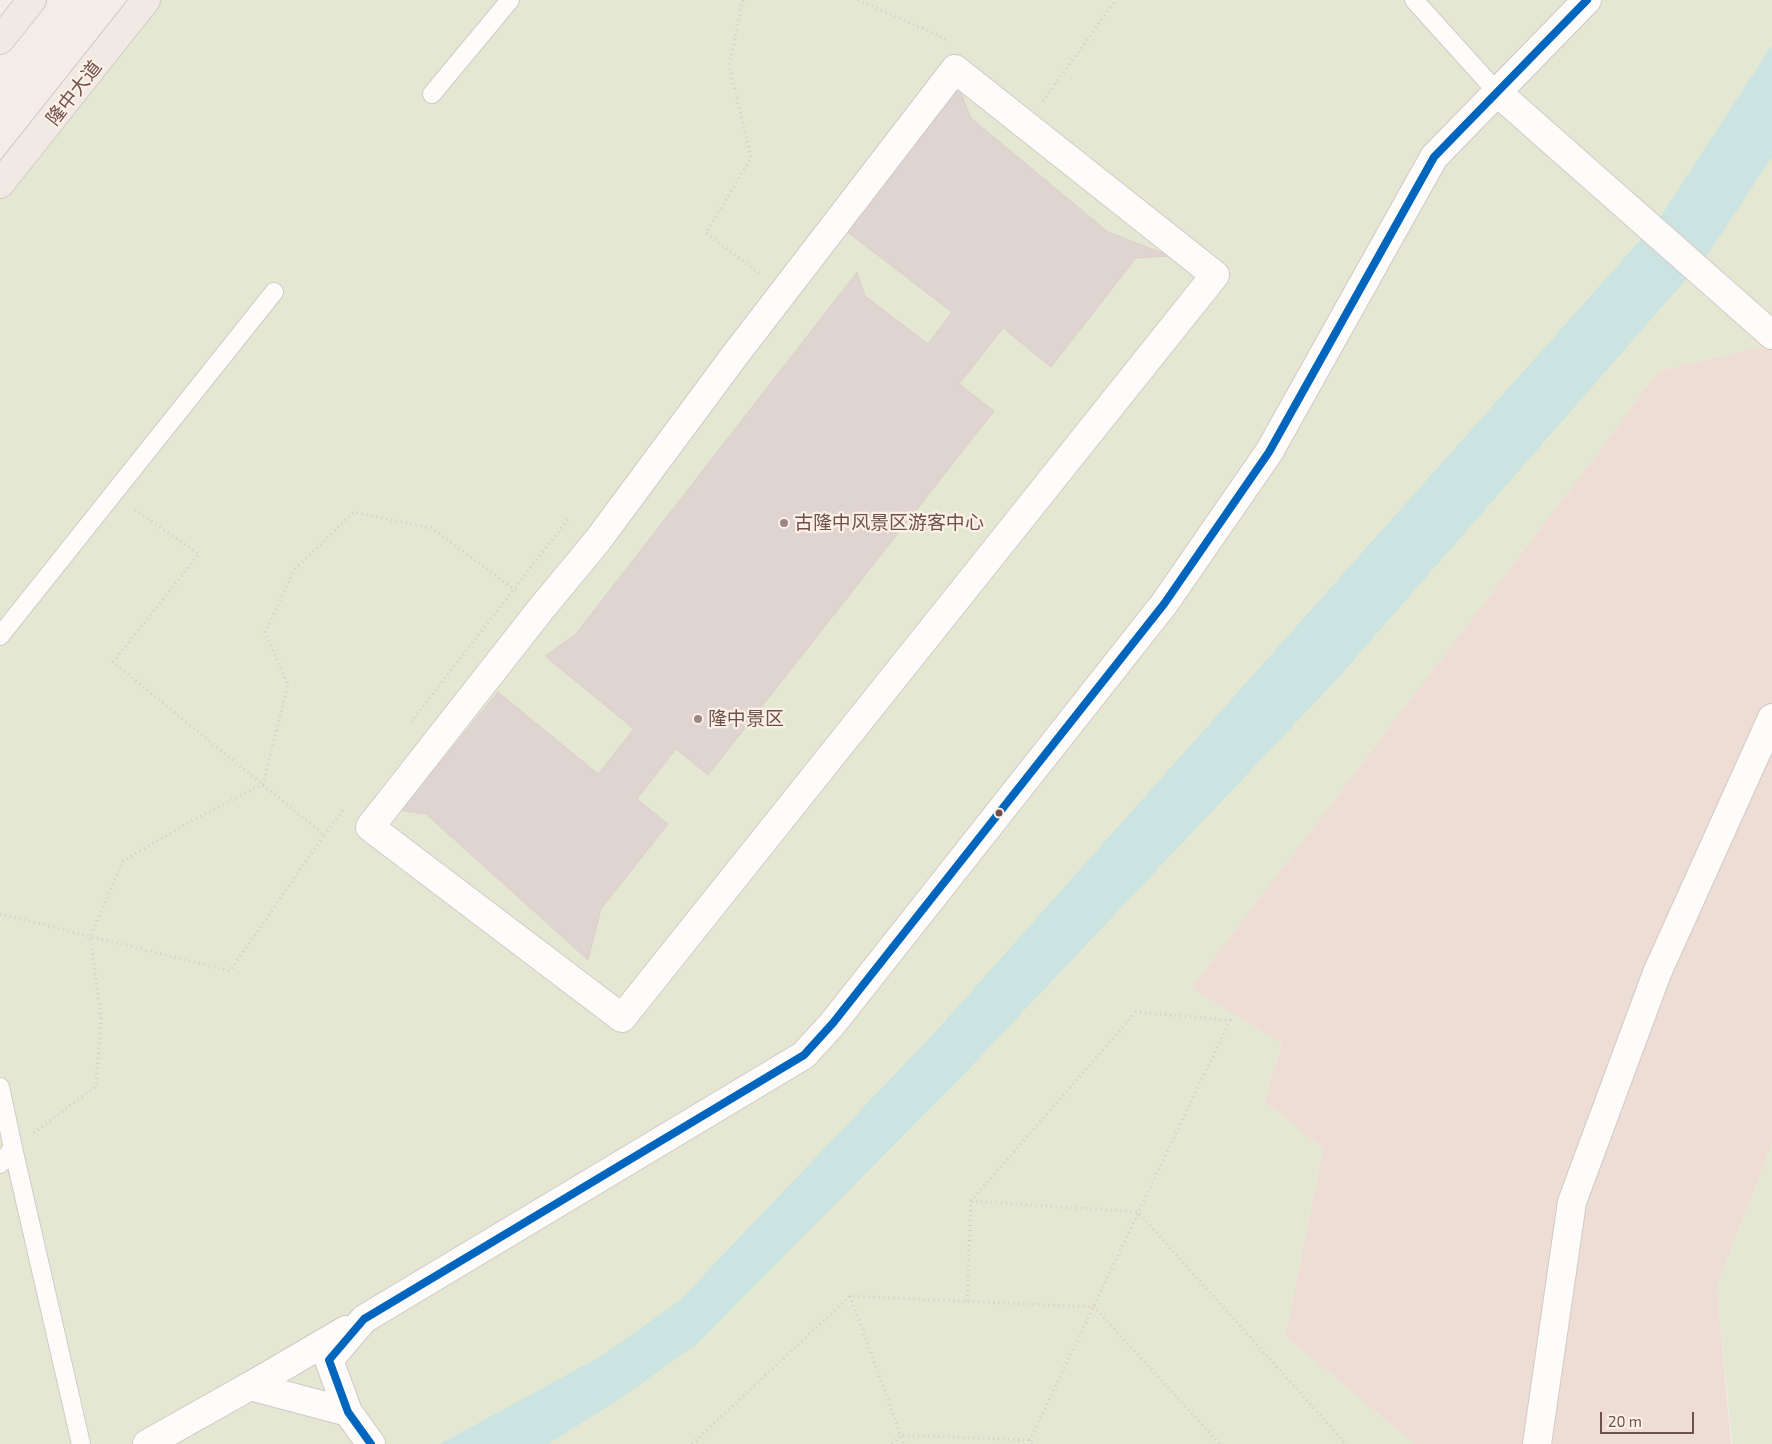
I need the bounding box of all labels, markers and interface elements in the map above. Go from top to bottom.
street label: 隆中大道 [42,56,106,130]
place label: 古隆中风景区游客中心 [794,512,984,534]
marker: 古隆中风景区游客中心 [778,517,790,529]
place label: 隆中景区 [708,708,784,730]
marker: 隆中景区 [692,713,704,725]
unlabelled marker [994,808,1004,818]
scale bar [1602,1402,1696,1434]
text: 20 m [1608,1412,1642,1430]

